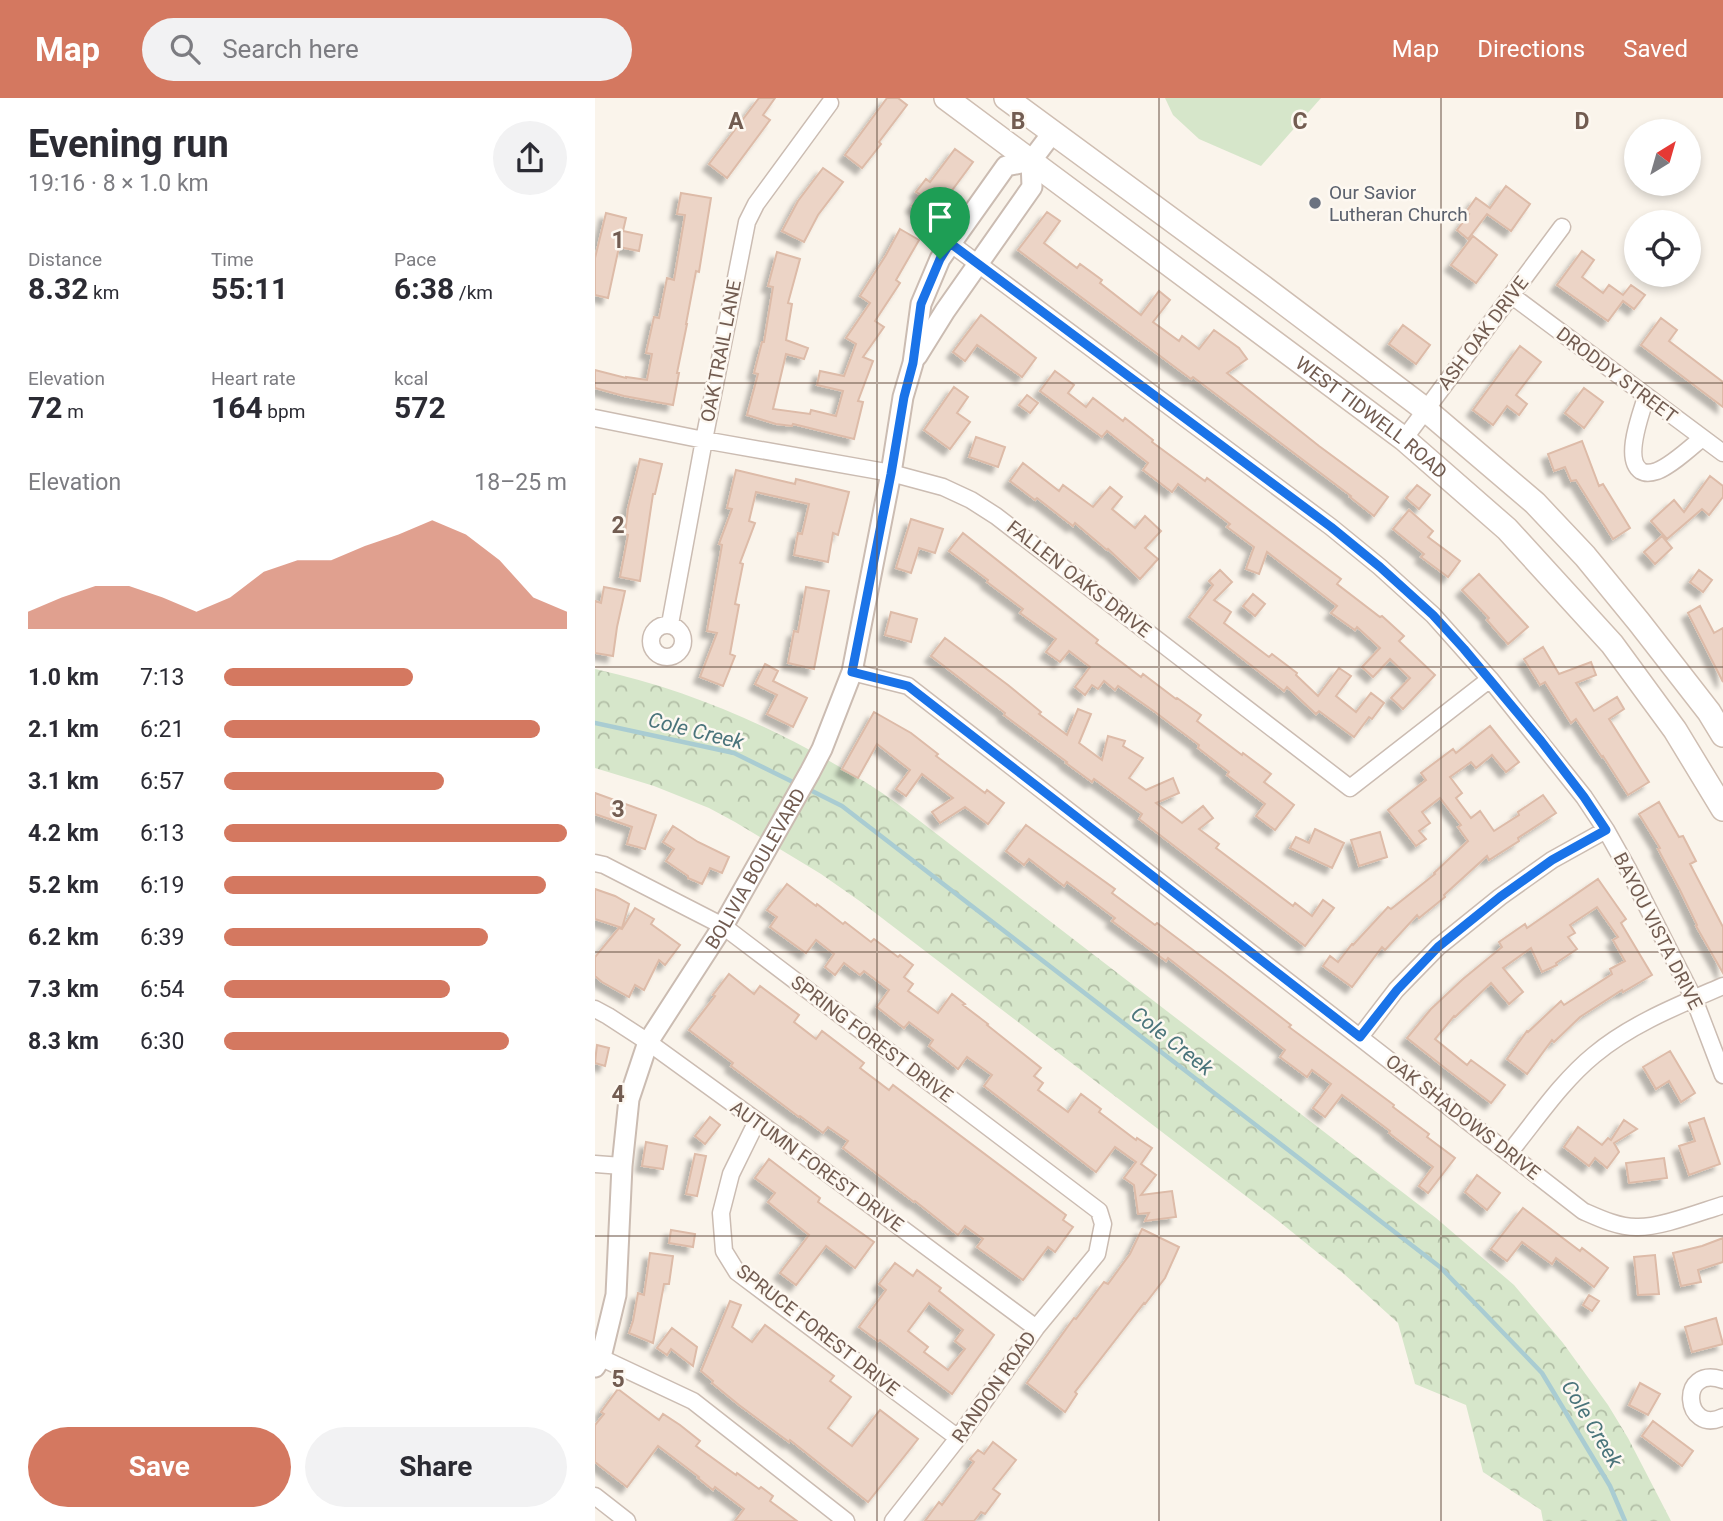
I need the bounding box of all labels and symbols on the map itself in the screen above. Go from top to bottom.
text: A [728,108,744,135]
text: B [1011,108,1025,135]
text: C [1292,108,1308,135]
text: D [1575,108,1589,135]
north arrow [1624,119,1701,196]
place label: Our Savior Lutheran Church [1329,181,1468,226]
pin [910,187,970,259]
marker: Our Savior Lutheran Church [1307,195,1323,211]
text: 1 [611,227,625,254]
street label: ASH OAK DRIVE [1433,272,1533,394]
street label: OAK TRAIL LANE [696,278,746,424]
street label: DRODDY STREET [1552,322,1682,428]
street label: WEST TIDWELL ROAD [1291,351,1452,483]
text: 2 [611,512,625,539]
street label: FALLEN OAKS DRIVE [1002,516,1156,642]
water label: Cole Creek [646,708,747,755]
street label: BOLIVIA BOULEVARD [700,784,810,953]
text: 3 [611,796,625,823]
street label: BAYOU VISTA DRIVE [1608,849,1708,1014]
street label: SPRING FOREST DRIVE [787,971,958,1107]
water label: Cole Creek [1126,1001,1218,1081]
street label: OAK SHADOWS DRIVE [1381,1049,1545,1185]
text: 4 [611,1081,625,1108]
street label: AUTUMN FOREST DRIVE [726,1095,908,1237]
street label: SPRUCE FOREST DRIVE [732,1259,904,1401]
street label: RANDON ROAD [947,1327,1041,1447]
text: 5 [611,1366,625,1393]
water label: Cole Creek [1557,1376,1628,1473]

